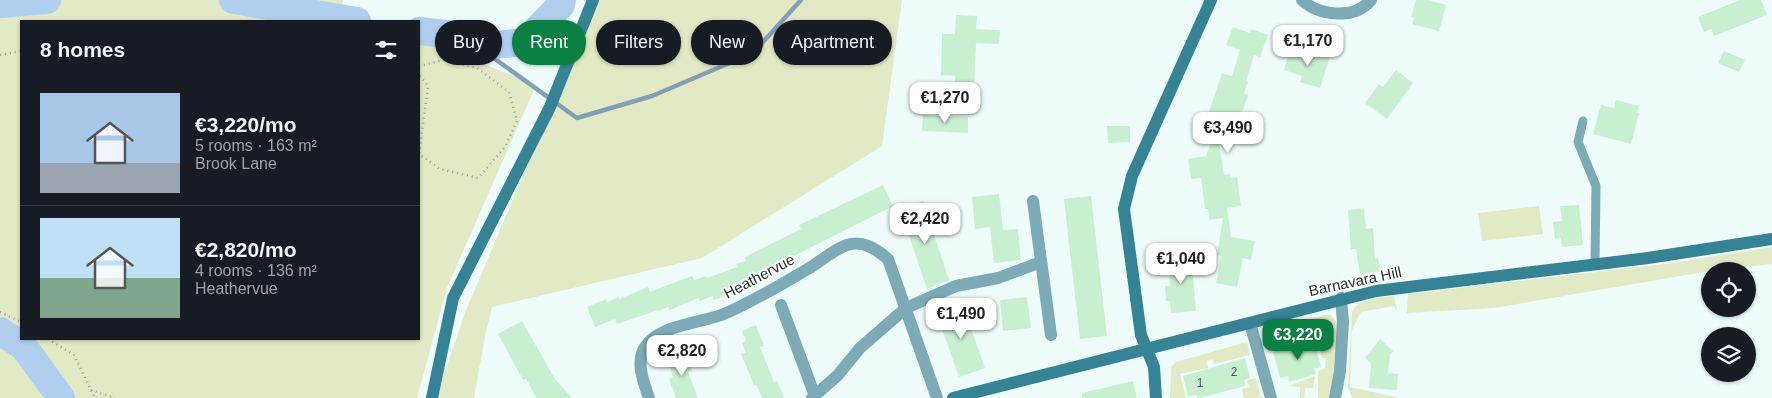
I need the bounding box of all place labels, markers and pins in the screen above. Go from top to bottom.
pin: €1,170 [1267,24,1349,67]
pin: €1,270 [904,82,986,124]
pin: €3,490 [1187,112,1269,154]
pin: €2,420 [884,202,966,245]
pin: €1,040 [1140,242,1222,285]
pin: €1,490 [920,298,1002,340]
pin: €3,220 [1257,318,1339,361]
pin: €2,820 [641,334,723,377]

